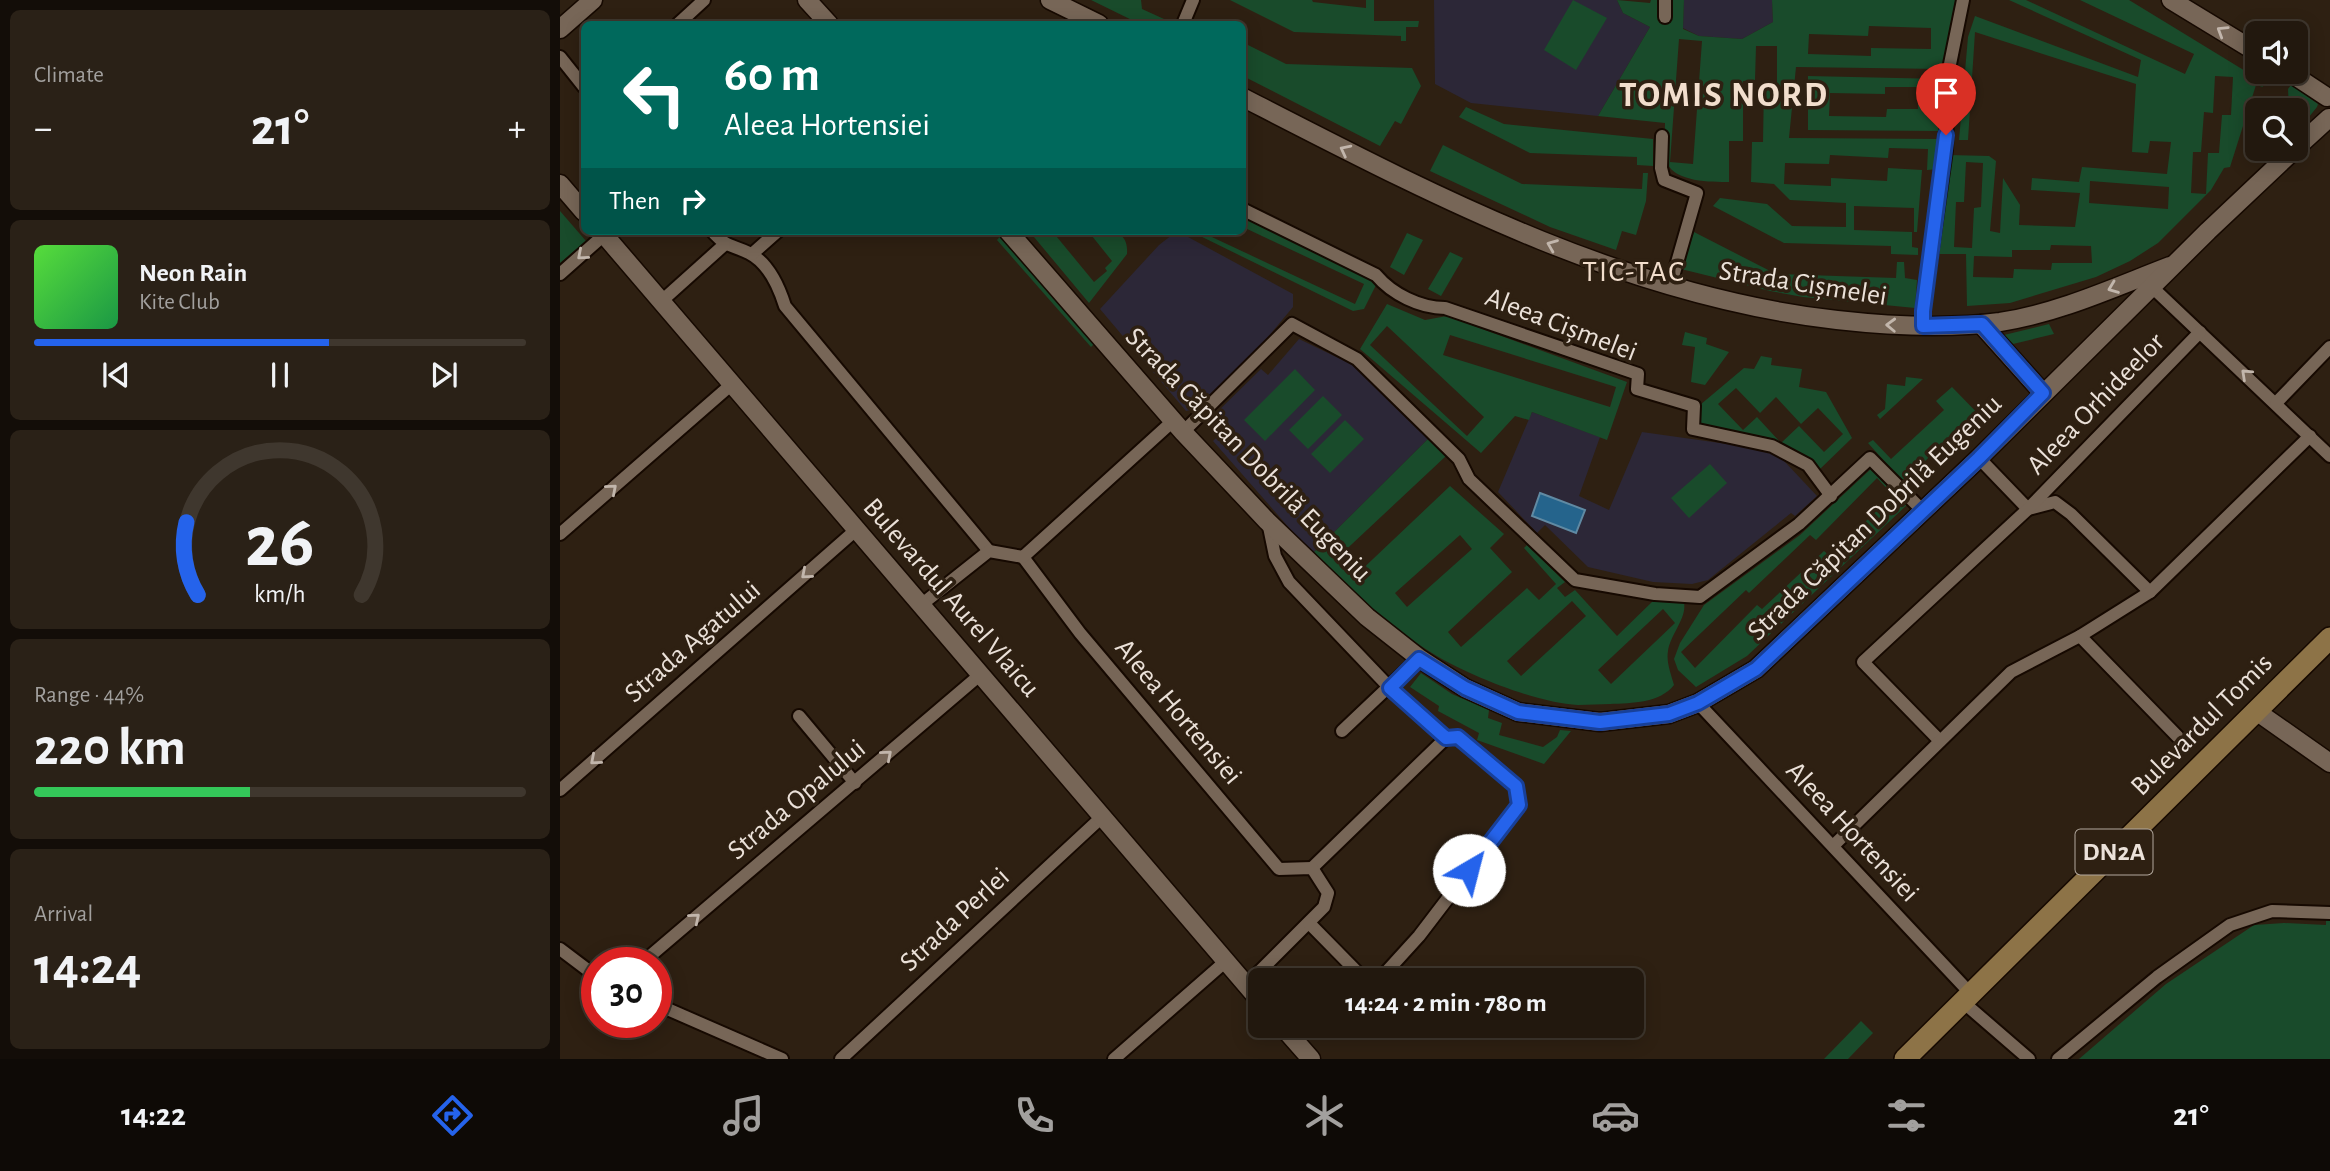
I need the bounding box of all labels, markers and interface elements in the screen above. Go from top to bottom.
map controls [2245,21,2308,161]
button: sound [2245,21,2308,84]
one-way arrow [2217,26,2230,39]
icon: left [609,49,700,140]
text: 60 m [724,51,820,100]
pin [1916,63,1976,135]
text: Climate [34,64,104,87]
icon: arrive [1927,74,1965,112]
district label: TOMIS NORD [1619,78,1829,113]
button: search [2245,98,2308,161]
text: 21° [251,102,309,154]
text: Aleea Hortensiei [724,109,930,141]
text: − [34,110,52,148]
text: + [508,110,526,148]
one-way arrow [1340,144,1352,158]
icon: right [674,182,712,220]
text: Then [609,188,660,214]
one-way arrow [1547,239,1559,253]
one-way arrow [577,247,590,259]
district label: TIC-TAC [1582,257,1686,287]
street label: Strada Cișmelei [1717,257,1889,312]
text: Neon Rain [139,260,247,286]
one-way arrow [2107,280,2119,294]
street label: Aleea Cișmelei [1481,283,1641,368]
text: Kite Club [139,291,220,314]
one-way arrow [1885,317,1895,333]
street label: Strada Căpitan Dobrilă Eugeniu [1120,323,1376,587]
street label: Aleea Orhideelor [2022,328,2170,480]
icon: previous [97,356,135,394]
icon: pause [261,356,299,394]
icon: next [425,356,463,394]
one-way arrow [2241,370,2254,383]
street label: Strada Căpitan Dobrilă Eugeniu [1743,390,2007,646]
one-way arrow [603,485,616,497]
street label: Bulevardul Aurel Vlaicu [857,493,1045,703]
text: 26 [245,508,315,581]
one-way arrow [801,566,814,579]
street label: Strada Agatului [620,576,766,708]
text: km/h [254,582,306,607]
street label: Aleea Hortensiei [1109,634,1247,790]
street label: Bulevardul Tomis [2126,649,2278,801]
text: Range · 44% [34,684,144,707]
text: 220 km [34,722,186,774]
street label: Strada Opalului [723,735,871,865]
one-way arrow [879,751,892,763]
one-way arrow [590,752,603,764]
street label: Aleea Hortensiei [1780,757,1924,907]
road number: DN2A [2076,830,2152,874]
position arrow [1432,833,1506,907]
street label: Strada Perlei [895,863,1015,977]
text: Arrival [34,903,93,926]
one-way arrow [687,914,700,926]
text: 14:24 [34,941,141,993]
speed limit sign: 30 [581,947,672,1038]
text: 14:24 · 2 min · 780 m [1345,990,1547,1016]
icon: directions [428,1091,477,1140]
icon: music [719,1091,768,1140]
icon: phone [1010,1091,1059,1140]
icon: climate [1300,1091,1349,1140]
icon: car [1591,1091,1640,1140]
icon: filters [1882,1091,1931,1140]
text: 14:22 [121,1099,186,1131]
text: 21° [2173,1099,2209,1131]

